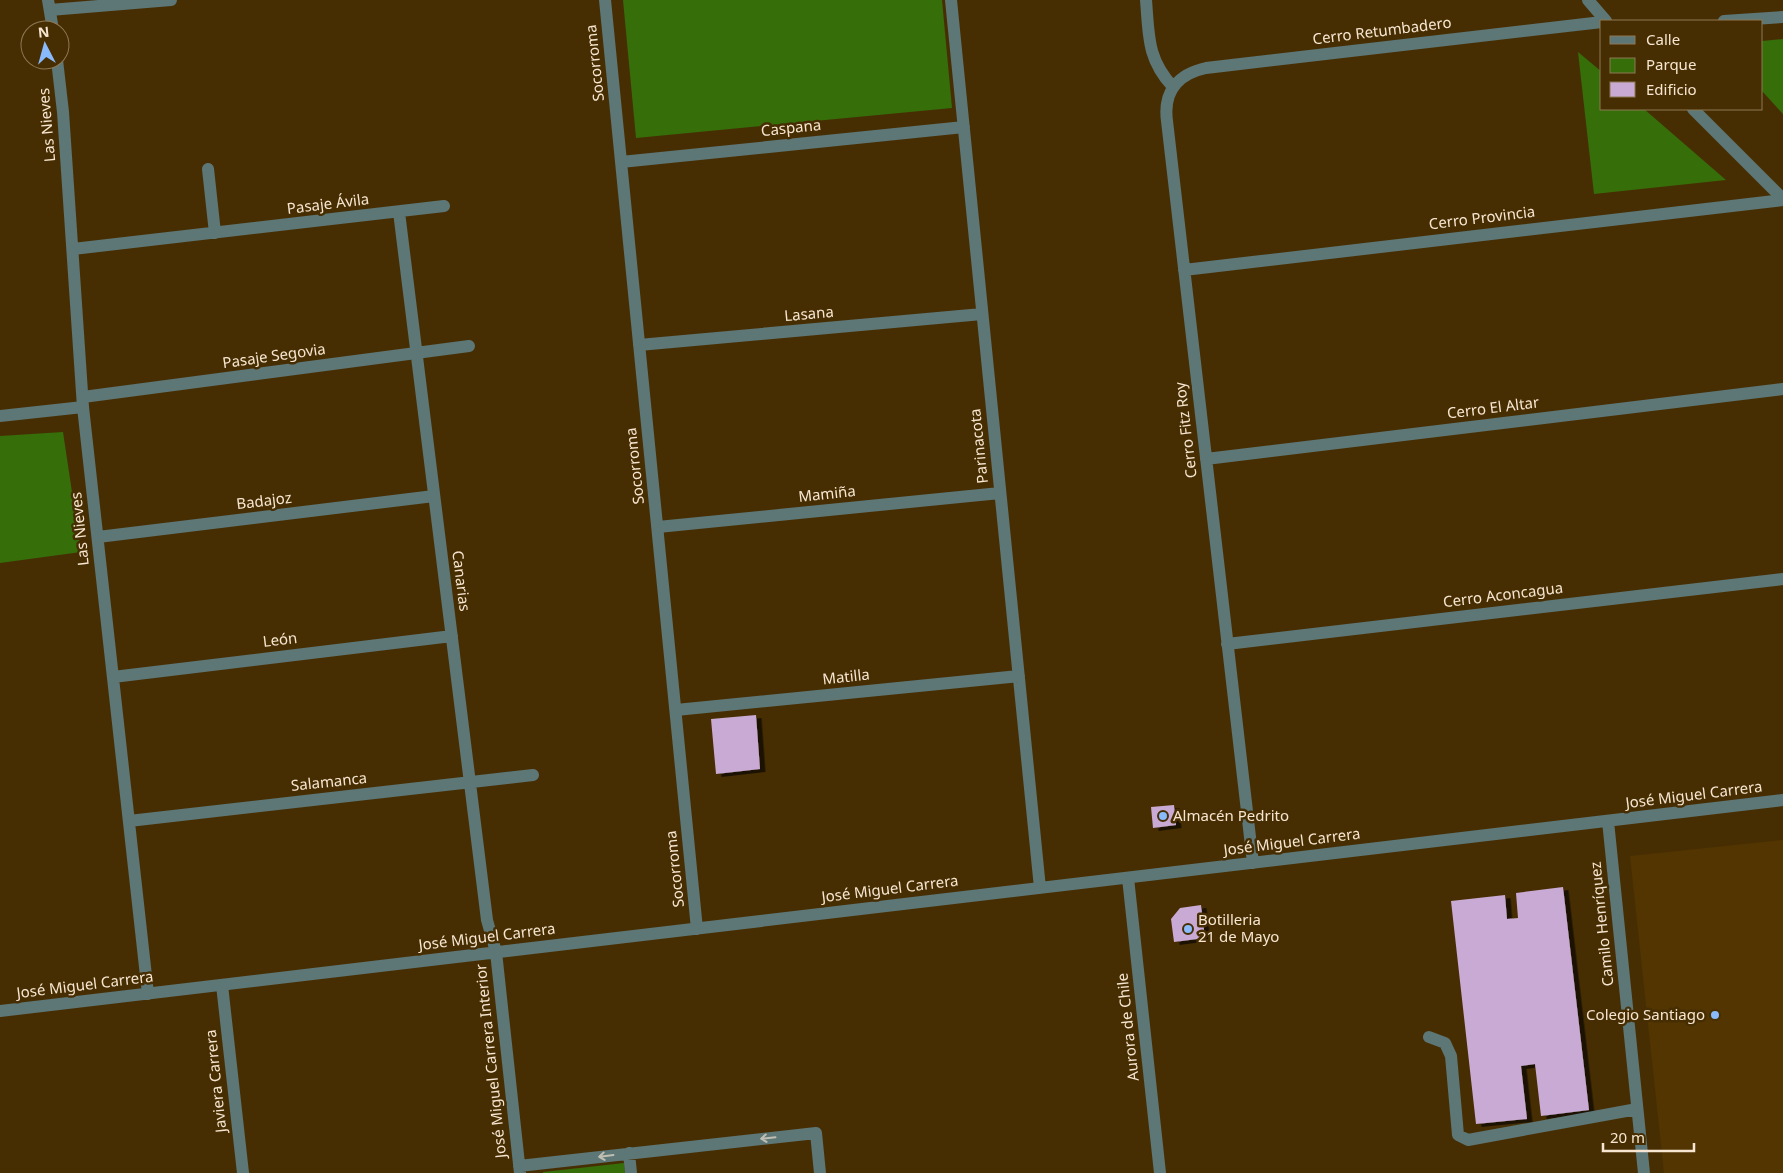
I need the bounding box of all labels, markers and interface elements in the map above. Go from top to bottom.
street label: Cerro Retumbadero [1311,12,1452,48]
north arrow [20,20,70,70]
legend [1600,20,1763,110]
text: N [37,22,50,42]
street label: Socorroma [580,24,608,103]
text: Calle [1646,29,1680,49]
text: Parque [1646,54,1696,74]
text: Edificio [1646,79,1697,99]
street label: Las Nieves [33,87,59,163]
street label: Caspana [760,114,822,140]
street label: Pasaje Ávila [286,188,370,218]
street label: Cerro Provincia [1428,201,1536,233]
street label: Lasana [783,301,834,325]
street label: Pasaje Segovia [221,338,327,372]
street label: Cerro Fitz Roy [1169,381,1201,479]
street label: Cerro El Altar [1446,391,1540,423]
street label: Parinacota [964,408,992,485]
street label: Socorroma [620,427,648,506]
street label: Mamiña [797,480,857,506]
street label: Badajoz [235,487,293,513]
street label: Las Nieves [65,491,93,567]
street label: Canarias [448,549,476,612]
street label: Cerro Aconcagua [1442,577,1564,611]
street label: León [261,627,298,651]
street label: Matilla [821,664,871,688]
street label: Salamanca [290,767,368,795]
street label: José Miguel Carrera [1622,776,1763,813]
place label: Almacén Pedrito [1173,805,1289,825]
marker: Almacén Pedrito [1157,810,1169,822]
street label: José Miguel Carrera [1220,823,1361,860]
street label: Socorroma [660,830,688,909]
street label: Camilo Henríquez [1585,861,1618,988]
street label: José Miguel Carrera [818,870,959,907]
place label: Botilleria 21 de Mayo [1198,909,1279,946]
street label: José Miguel Carrera [415,918,556,955]
marker: Botilleria 21 de Mayo [1182,923,1194,935]
street label: José Miguel Carrera Interior [470,963,510,1161]
street label: José Miguel Carrera [13,966,154,1003]
street label: Aurora de Chile [1111,972,1143,1082]
place label: Colegio Santiago [1586,1004,1705,1024]
marker: Colegio Santiago [1709,1009,1721,1021]
street label: Javiera Carrera [200,1029,231,1136]
scale bar [1603,1120,1694,1152]
text: 20 m [1610,1127,1645,1147]
one-way arrow [760,1133,776,1143]
one-way arrow [598,1151,614,1161]

